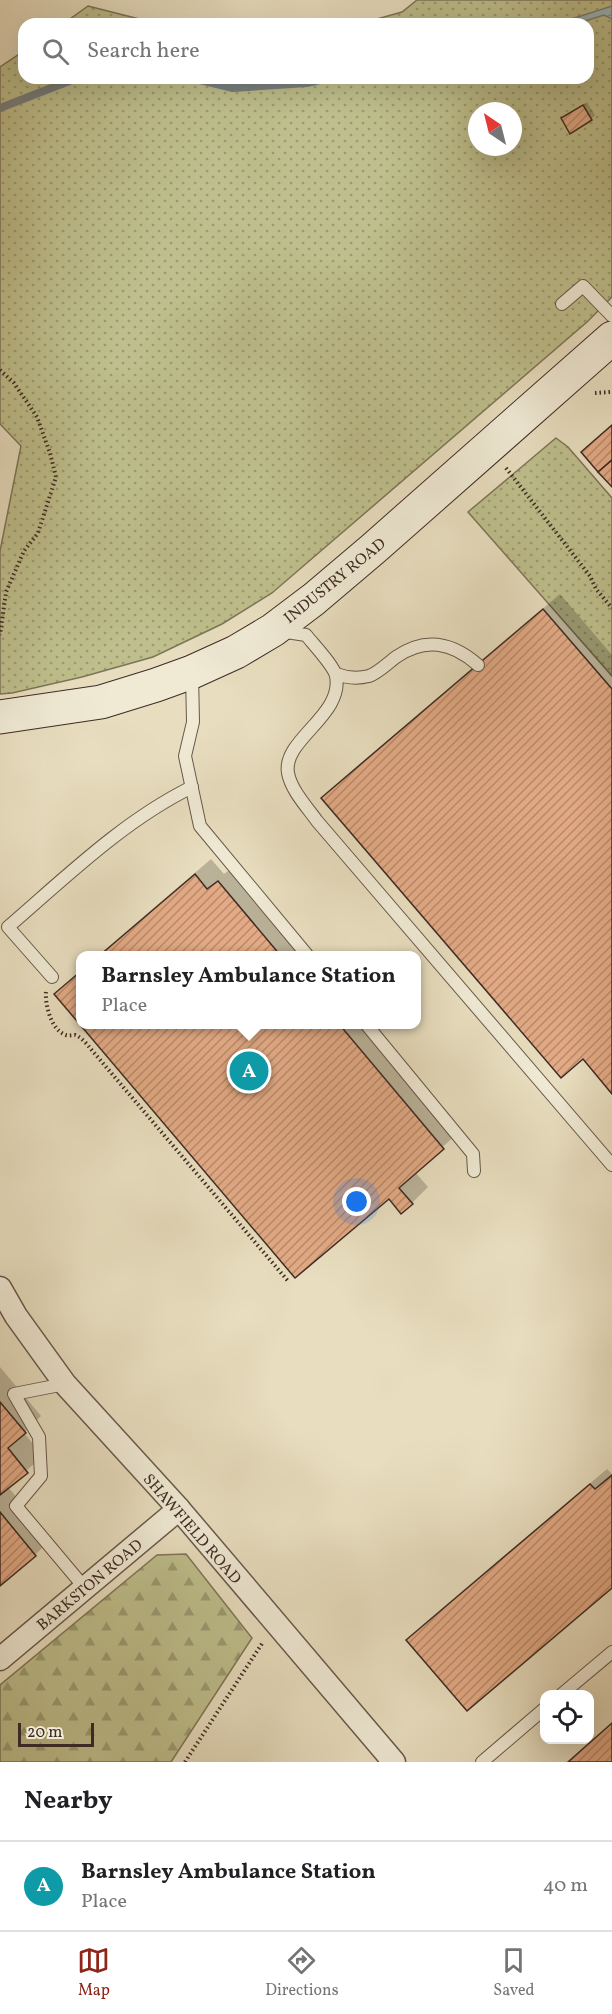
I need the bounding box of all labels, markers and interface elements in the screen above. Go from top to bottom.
search box [18,18,594,84]
icon: search [39,35,72,68]
text: Search here [87,36,200,67]
north arrow [468,102,522,156]
street label: INDUSTRY ROAD [280,533,391,630]
popup [76,951,421,1029]
text: Barnsley Ambulance Station [101,961,396,992]
text: Place [101,992,147,1020]
pin: A [230,1048,268,1094]
your location [342,1187,371,1216]
street label: SHAWFIELD ROAD [137,1469,246,1590]
street label: BARKSTON ROAD [33,1534,148,1636]
map controls [540,1690,594,1744]
button: locate [540,1690,594,1744]
scale bar [18,1720,94,1748]
text: 20 m [27,1722,62,1744]
text: Nearby [24,1783,113,1819]
text: Barnsley Ambulance Station [81,1857,376,1888]
text: A [36,1872,51,1900]
text: 40 m [543,1872,588,1900]
text: Place [81,1888,127,1916]
tab: Map [77,1944,110,2002]
tab: Directions [265,1944,339,2002]
tab: Saved [493,1944,535,2002]

